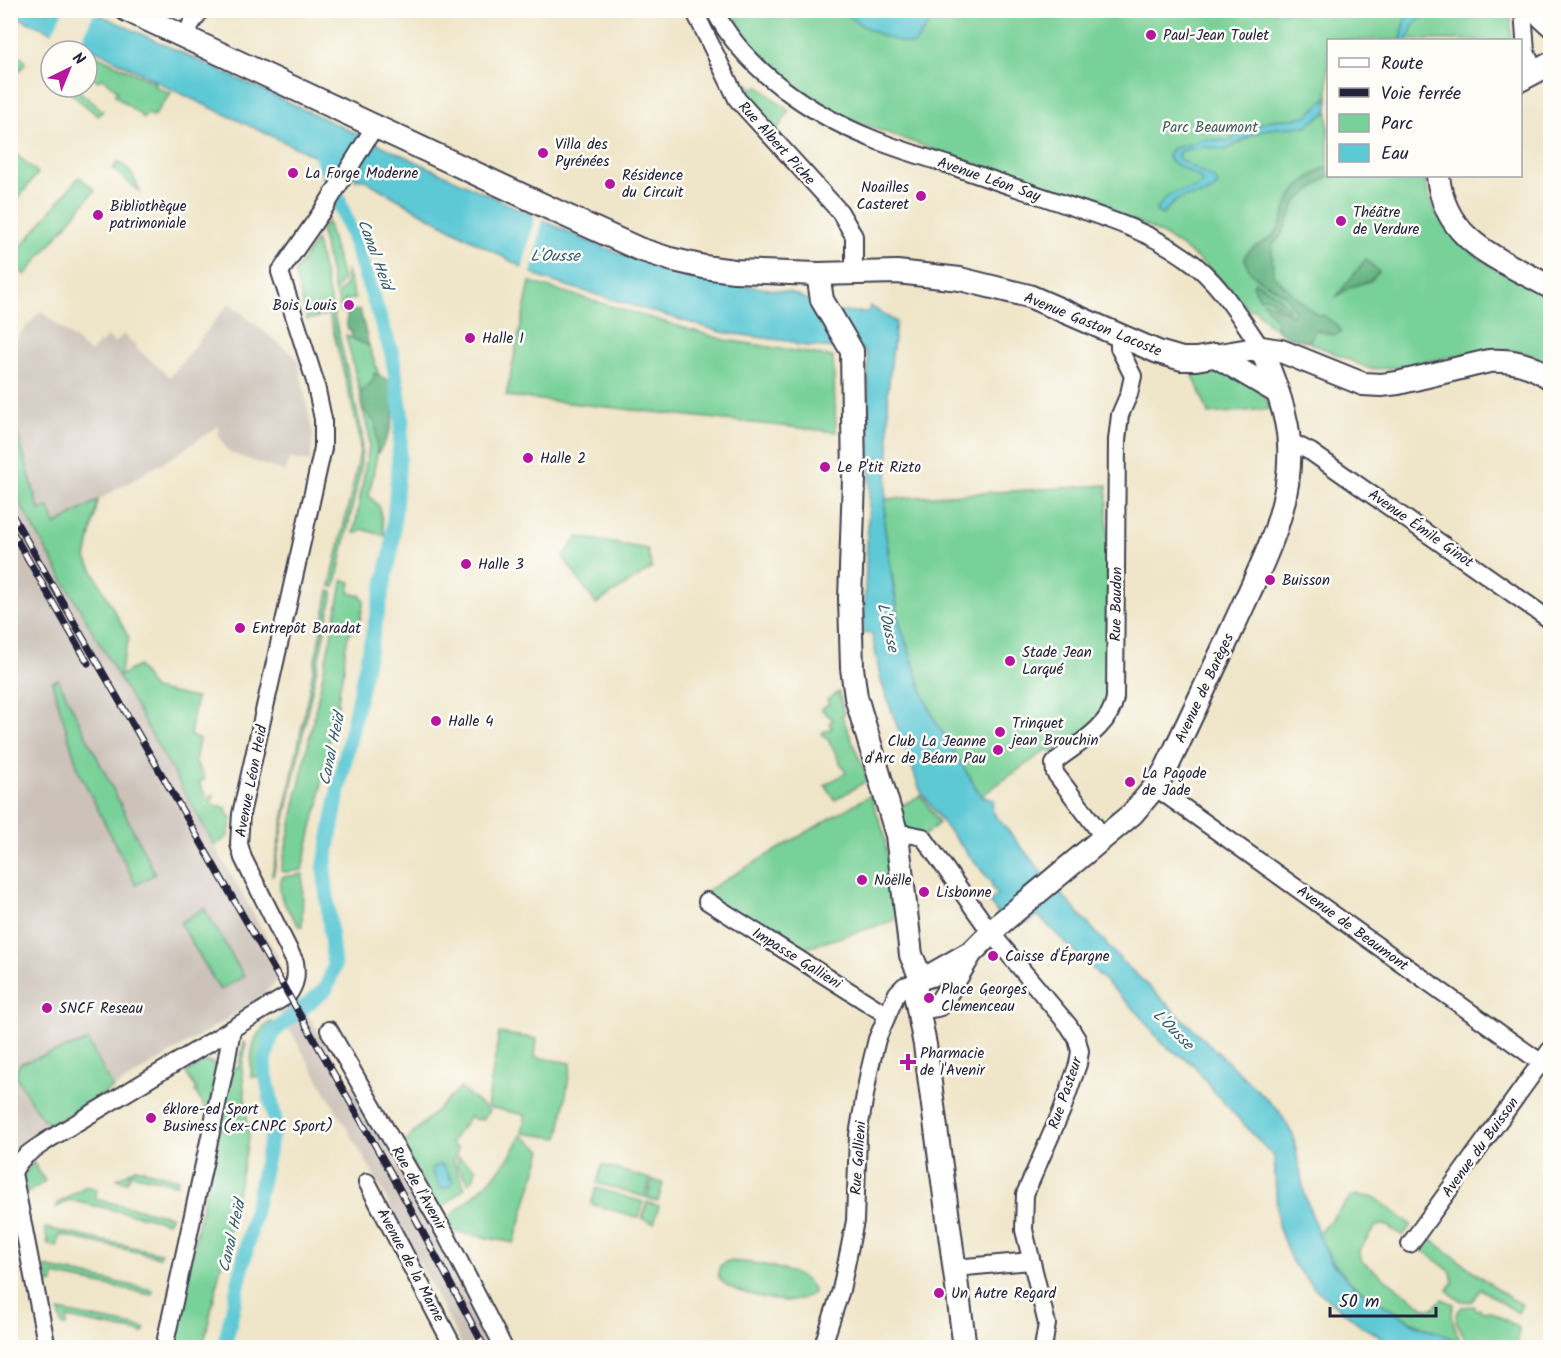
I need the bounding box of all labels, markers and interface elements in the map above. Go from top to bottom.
place label: Paul-Jean Toulet [1163,24,1269,48]
marker: Paul-Jean Toulet [1144,28,1158,42]
north arrow [39,39,99,99]
legend [1327,39,1522,177]
text: N [66,47,90,72]
text: Route [1381,50,1423,79]
text: Voie ferrée [1381,80,1461,109]
street label: Rue Albert Piche [732,96,821,191]
text: Parc [1381,110,1413,139]
park label: Parc Beaumont [1162,116,1258,140]
place label: Villa des Pyrénées [555,133,610,174]
text: Eau [1381,140,1409,169]
marker: Villa des Pyrénées [536,146,550,160]
street label: Avenue Léon Say [934,151,1044,209]
place label: La Forge Moderne [305,162,419,186]
place label: Résidence du Circuit [622,164,684,205]
marker: La Forge Moderne [286,166,300,180]
place label: Noailles Casteret [857,176,910,217]
marker: Résidence du Circuit [603,177,617,191]
marker: Noailles Casteret [914,189,928,203]
place label: Bibliothèque patrimoniale [109,195,187,236]
place label: Théâtre de Verdure [1353,201,1420,242]
marker: Bibliothèque patrimoniale [91,208,105,222]
marker: Théâtre de Verdure [1334,214,1348,228]
water label: Canal Heïd [350,216,400,297]
water label: L'Ousse [530,244,581,269]
street label: Avenue Gaston Lacoste [1020,286,1166,364]
place label: Bois Louis [273,294,338,318]
marker: Bois Louis [342,298,356,312]
place label: Halle 1 [482,327,524,351]
marker: Halle 1 [463,331,477,345]
place label: Halle 2 [540,447,586,471]
marker: Halle 2 [521,451,535,465]
place label: Le P'tit Rizto [837,456,921,480]
marker: Le P'tit Rizto [818,460,832,474]
street label: Avenue Émile Ginot [1363,483,1478,574]
place label: Halle 3 [478,553,524,577]
marker: Halle 3 [459,557,473,571]
street label: Rue Baudon [1104,566,1130,642]
place label: Buisson [1282,569,1330,593]
marker: Buisson [1263,573,1277,587]
water label: L'Ousse [870,600,906,656]
place label: Entrepôt Baradat [252,617,361,641]
marker: Entrepôt Baradat [233,621,247,635]
street label: Avenue de Barèges [1169,629,1241,747]
place label: Stade Jean Larqué [1022,641,1092,682]
marker: Stade Jean Larqué [1003,654,1017,668]
water label: Canal Heïd [313,707,353,788]
place label: Halle 4 [448,710,493,734]
place label: Trinquet jean Brouchin [1008,712,1098,753]
marker: Halle 4 [429,714,443,728]
street label: Avenue Léon Heid [229,723,275,839]
marker: Trinquet jean Brouchin [993,725,1007,739]
place label: Club La Jeanne d'Arc de Béarn Pau [865,730,986,771]
marker: Club La Jeanne d'Arc de Béarn Pau [991,743,1005,757]
place label: La Pagode de Jade [1142,762,1207,803]
marker: La Pagode de Jade [1123,775,1137,789]
place label: Noëlle [874,869,912,893]
marker: Noëlle [855,873,869,887]
street label: Avenue de Beaumont [1291,880,1414,978]
place label: Lisbonne [936,881,992,905]
marker: Lisbonne [917,885,931,899]
street label: Impasse Gallieni [747,922,847,997]
place label: Caisse d'Épargne [1005,945,1110,969]
marker: Caisse d'Épargne [986,949,1000,963]
place label: Place Georges Clemenceau [941,978,1028,1019]
marker: Place Georges Clemenceau [922,991,936,1005]
place label: SNCF Reseau [59,997,143,1021]
marker: SNCF Reseau [40,1001,54,1015]
water label: L'Ousse [1147,1004,1201,1058]
place label: Pharmacie de l'Avenir [920,1042,986,1083]
street label: Rue Pasteur [1042,1053,1090,1133]
marker: Pharmacie de l'Avenir [901,1055,915,1069]
street label: Avenue du Buisson [1436,1092,1525,1203]
place label: éklore-ed Sport Business (ex-CNPC Sport) [163,1098,333,1139]
marker: éklore-ed Sport Business (ex-CNPC Sport) [144,1111,158,1125]
street label: Rue Gallieni [844,1119,874,1196]
street label: Rue de l'Avenir [384,1142,452,1236]
water label: Canal Heïd [212,1194,254,1275]
street label: Avenue de la Marne [370,1204,450,1327]
scale bar [1330,1280,1436,1318]
place label: Un Autre Regard [951,1282,1056,1306]
marker: Un Autre Regard [932,1286,946,1300]
text: 50 m [1339,1288,1379,1317]

